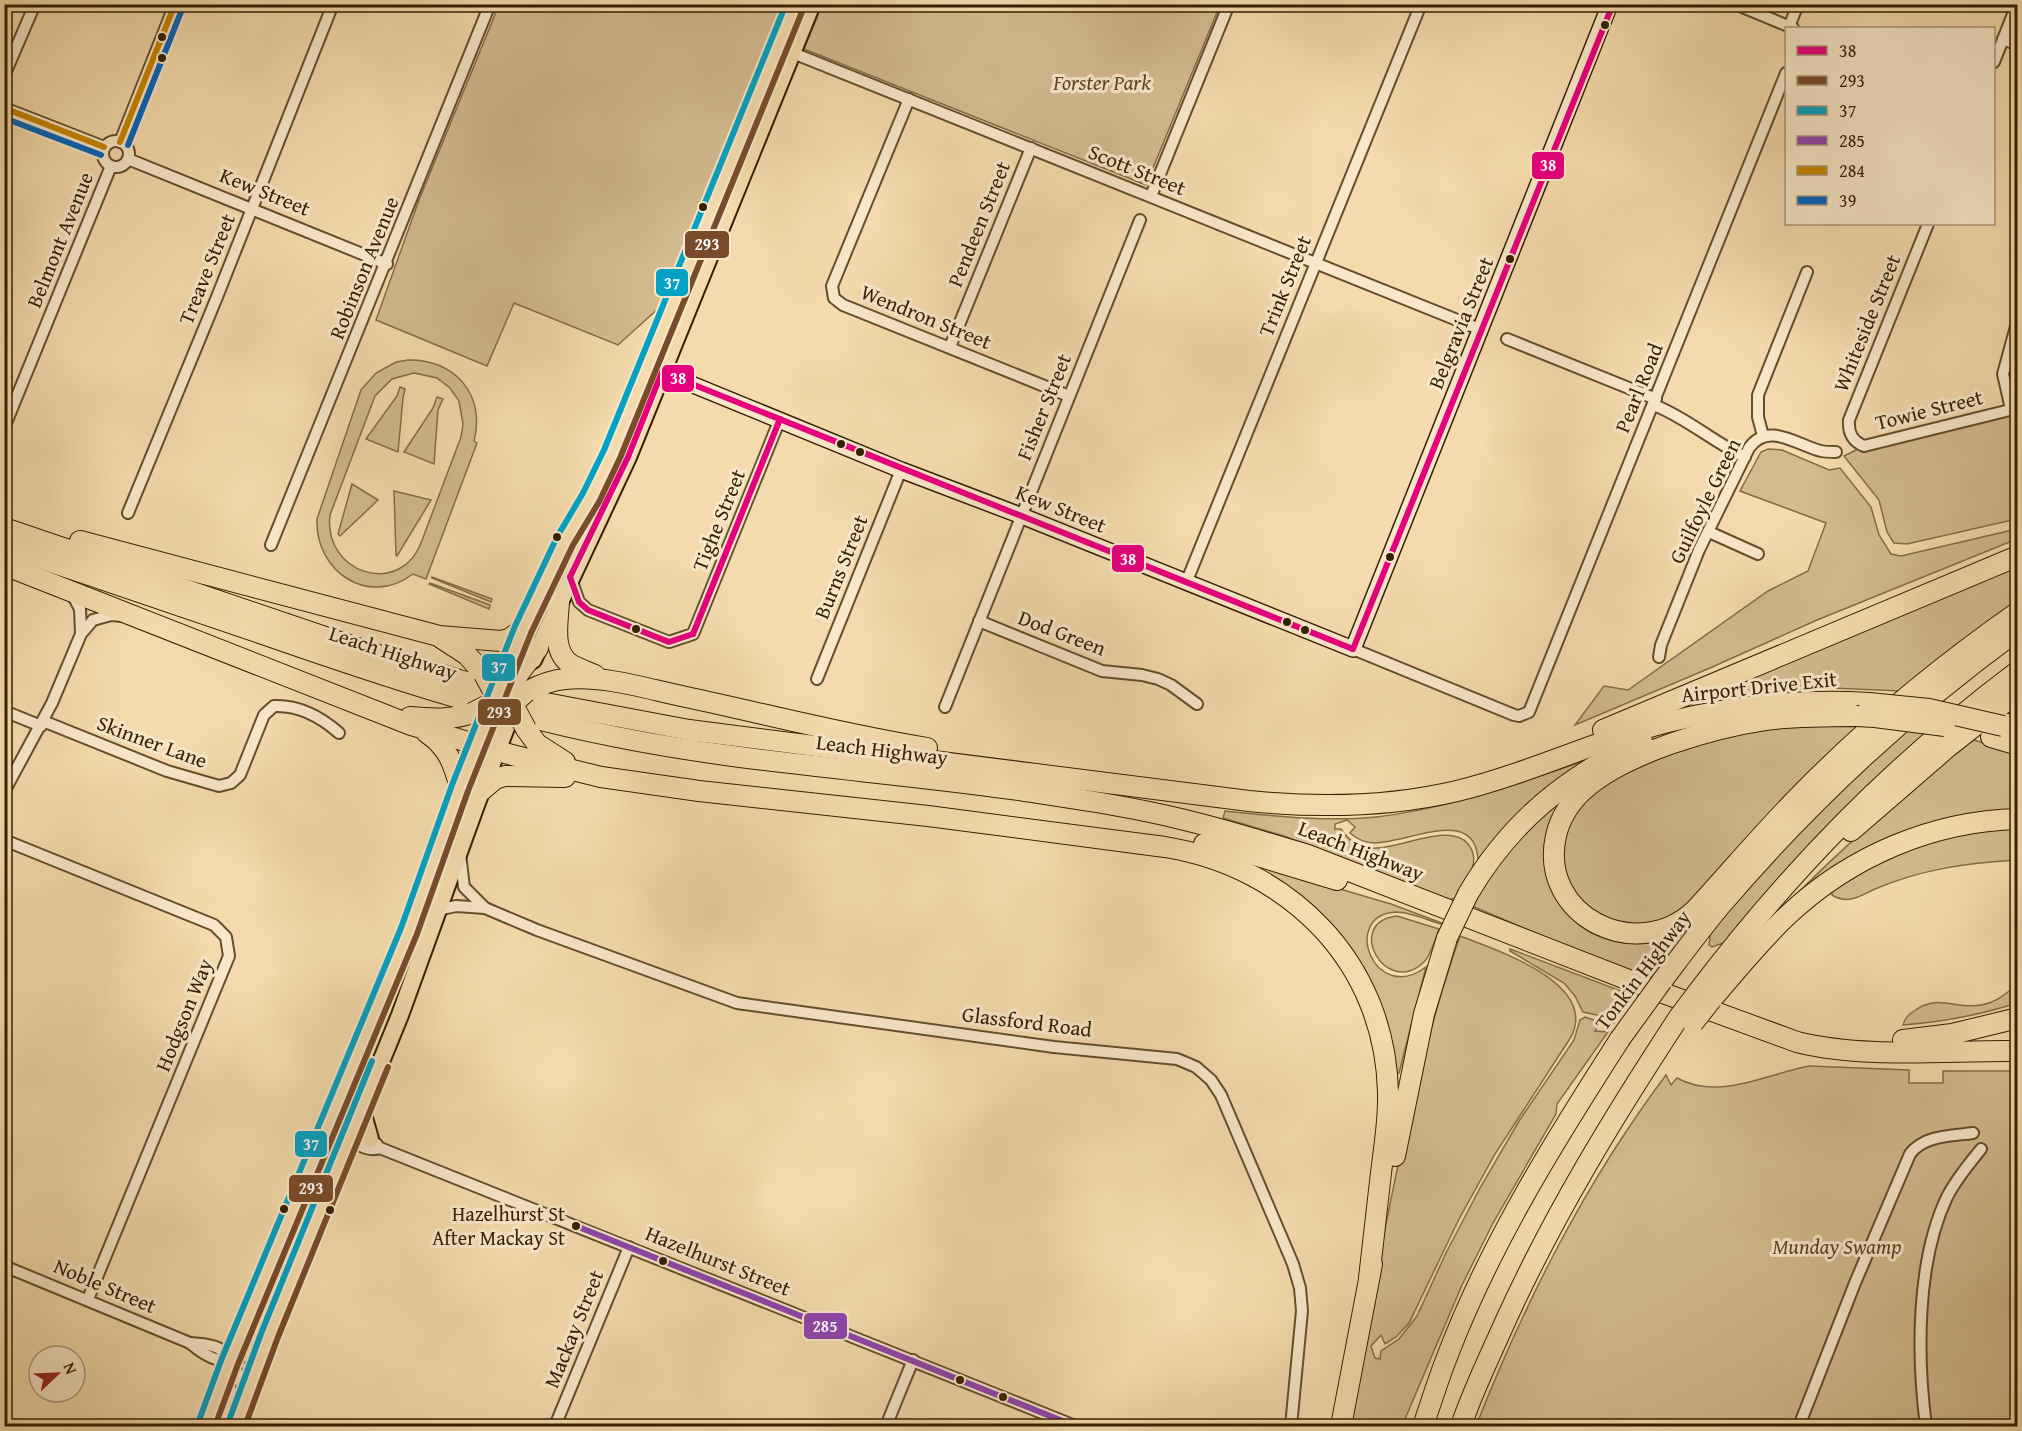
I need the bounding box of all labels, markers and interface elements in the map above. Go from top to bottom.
unlabelled marker [1599,19,1611,31]
legend [1785,27,1995,225]
unlabelled marker [156,31,168,43]
text: 38 [1839,37,1856,64]
unlabelled marker [156,52,168,64]
park label: Forster Park [1052,67,1151,98]
text: 293 [1839,67,1865,94]
text: 37 [1839,97,1856,124]
text: 285 [1839,127,1865,154]
street label: Scott Street [1084,136,1191,203]
line badge: 38 [1531,151,1565,180]
text: 38 [1540,153,1556,177]
street label: Pendeen Street [939,156,1018,291]
text: 284 [1839,157,1865,184]
street label: Kew Street [215,159,316,224]
street label: Belmont Avenue [18,167,101,312]
text: 39 [1839,187,1856,214]
street label: Robinson Avenue [321,192,406,344]
unlabelled marker [697,201,709,213]
street label: Treave Street [170,208,243,329]
line badge: 293 [684,230,730,259]
street label: Trink Street [1250,230,1319,341]
text: 293 [695,232,719,256]
street label: Whiteside Street [1825,249,1908,396]
street label: Belgravia Street [1420,251,1501,394]
unlabelled marker [1504,253,1516,265]
line badge: 37 [655,268,689,297]
text: 37 [664,271,680,295]
street label: Wendron Street [856,276,997,357]
street label: Pearl Road [1607,338,1671,437]
street label: Fisher Street [1008,348,1079,465]
line badge: 38 [661,364,695,393]
text: 38 [670,366,686,390]
street label: Towie Street [1872,381,1986,438]
street label: Guilfoyle Green [1661,433,1748,569]
unlabelled marker [835,438,847,450]
unlabelled marker [854,446,866,458]
street label: Tighe Street [684,464,753,575]
street label: Kew Street [1011,476,1112,541]
street label: Burns Street [806,510,876,624]
unlabelled marker [551,531,563,543]
line badge: 38 [1111,544,1145,573]
text: 38 [1120,547,1136,571]
unlabelled marker [1384,551,1396,563]
street label: Dod Green [1014,602,1111,663]
unlabelled marker [1281,616,1293,628]
street label: Leach Highway [325,617,461,688]
unlabelled marker [630,623,642,635]
unlabelled marker [1299,624,1311,636]
line badge: 37 [481,653,516,682]
text: 37 [491,655,507,679]
street label: Airport Drive Exit [1680,663,1839,710]
line badge: 293 [477,698,522,726]
text: 293 [487,700,511,724]
street label: Skinner Lane [93,707,212,776]
street label: Leach Highway [814,726,950,773]
street label: Leach Highway [1294,812,1429,889]
street label: Tonkin Highway [1587,903,1698,1036]
street label: Hodgson Way [147,953,220,1076]
street label: Glassford Road [960,998,1095,1045]
line badge: 37 [294,1130,328,1158]
text: 37 [303,1132,319,1156]
line badge: 293 [288,1174,334,1203]
text: 293 [299,1176,323,1200]
place label: Hazelhurst St After Mackay St [432,1199,565,1252]
unlabelled marker [278,1203,290,1215]
unlabelled marker [324,1204,336,1216]
street label: Hazelhurst Street [641,1217,796,1304]
marker: Hazelhurst St After Mackay St [570,1220,582,1232]
park label: Munday Swamp [1772,1231,1902,1262]
street label: Noble Street [49,1250,162,1321]
unlabelled marker [657,1255,669,1267]
street label: Mackay Street [536,1265,612,1393]
line badge: 285 [803,1312,848,1340]
text: 285 [813,1314,837,1338]
north arrow [27,1344,87,1404]
text: N [58,1359,84,1378]
unlabelled marker [954,1374,966,1386]
unlabelled marker [997,1391,1009,1403]

